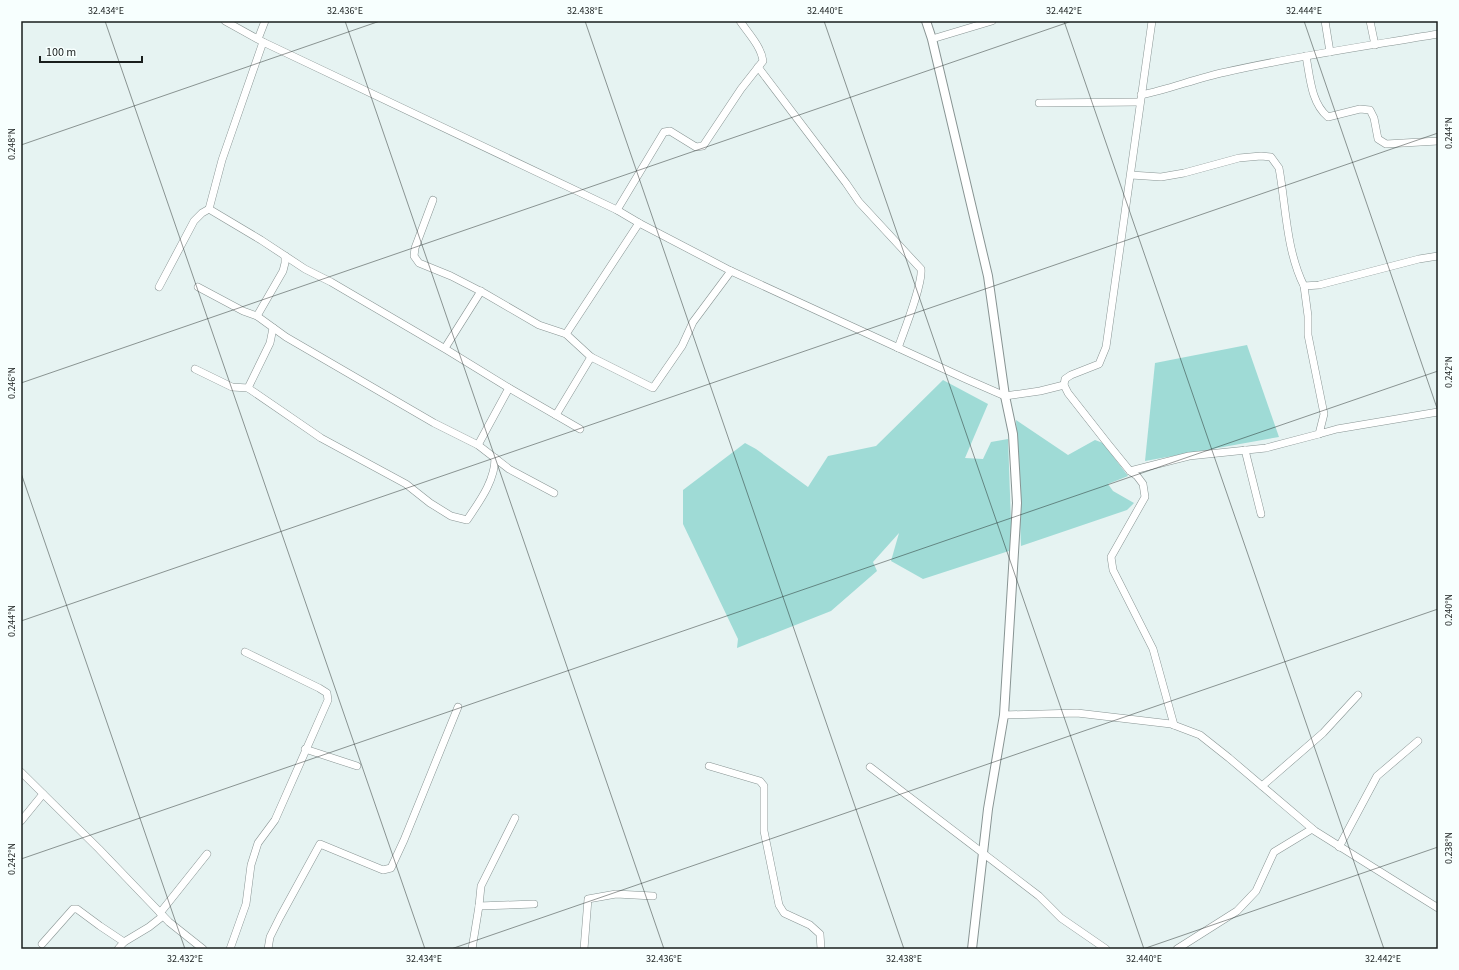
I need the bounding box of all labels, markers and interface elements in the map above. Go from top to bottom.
text: 32.434°E [88,4,124,18]
text: 32.436°E [327,4,363,18]
text: 32.438°E [567,4,603,18]
text: 32.440°E [807,4,843,18]
text: 32.442°E [1046,4,1082,18]
text: 32.444°E [1286,4,1322,18]
scale bar [40,38,142,64]
text: 100 m [46,44,76,61]
text: 0.244°N [1442,117,1456,149]
text: 0.248°N [5,128,19,160]
text: 0.242°N [1442,356,1456,388]
text: 0.246°N [5,367,19,399]
text: 0.240°N [1442,594,1456,626]
text: 0.244°N [5,605,19,637]
text: 0.238°N [1442,832,1456,864]
text: 0.242°N [5,843,19,875]
text: 32.432°E [167,952,203,966]
text: 32.434°E [406,952,442,966]
text: 32.436°E [646,952,682,966]
text: 32.438°E [886,952,922,966]
text: 32.440°E [1126,952,1162,966]
text: 32.442°E [1365,952,1401,966]

